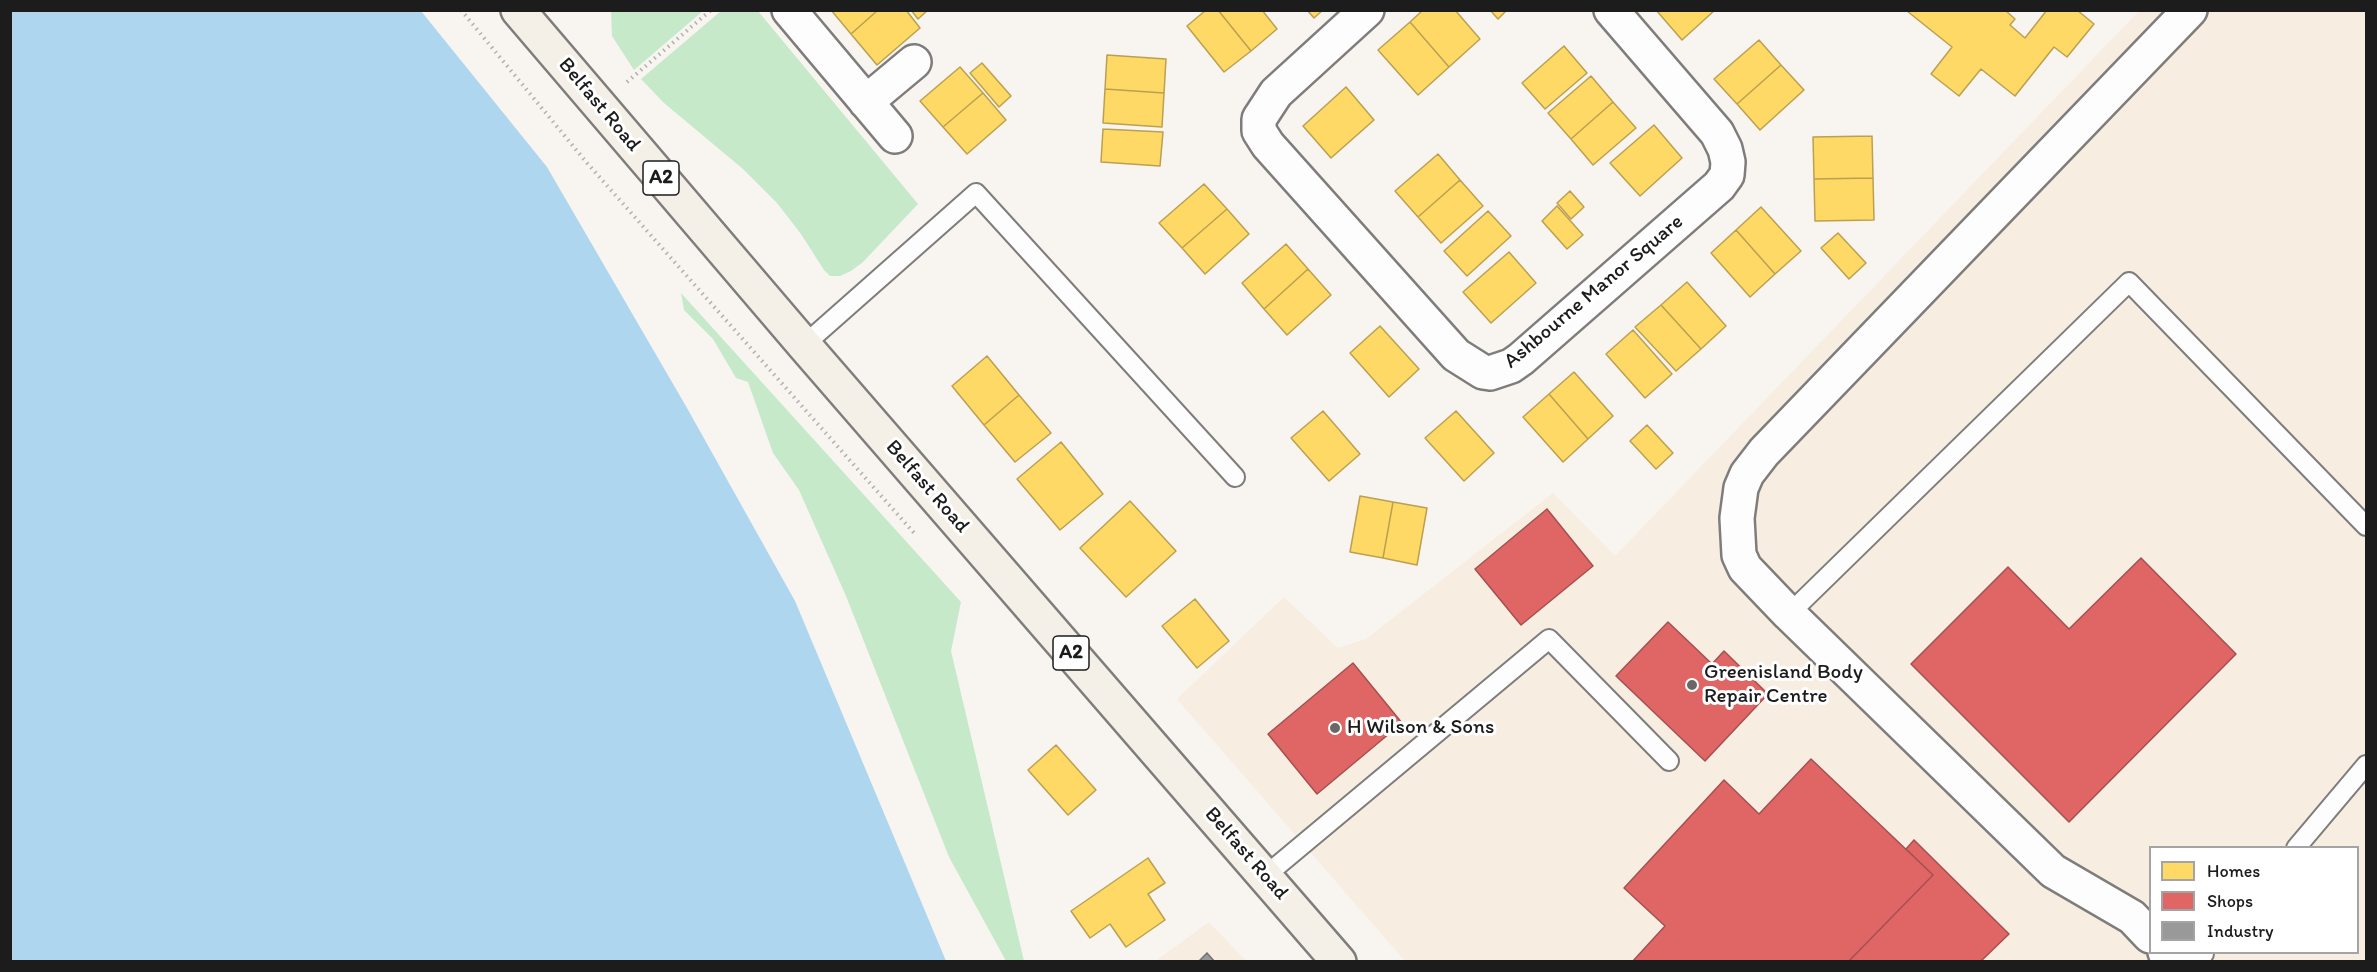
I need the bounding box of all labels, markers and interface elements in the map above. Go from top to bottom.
street label: Belfast Road [552,53,646,157]
road number: A2 [643,161,679,195]
street label: Ashbourne Manor Square [1499,210,1689,374]
street label: Belfast Road [880,435,974,539]
road number: A2 [1053,636,1089,670]
place label: Greenisland Body Repair Centre [1704,660,1863,710]
marker: Greenisland Body Repair Centre [1685,678,1699,692]
place label: H Wilson & Sons [1347,715,1494,741]
marker: H Wilson & Sons [1328,721,1342,735]
street label: Belfast Road [1199,802,1293,906]
legend [2149,846,2359,954]
text: Homes [2207,860,2260,882]
text: Shops [2207,890,2253,912]
text: Industry [2207,920,2274,942]

